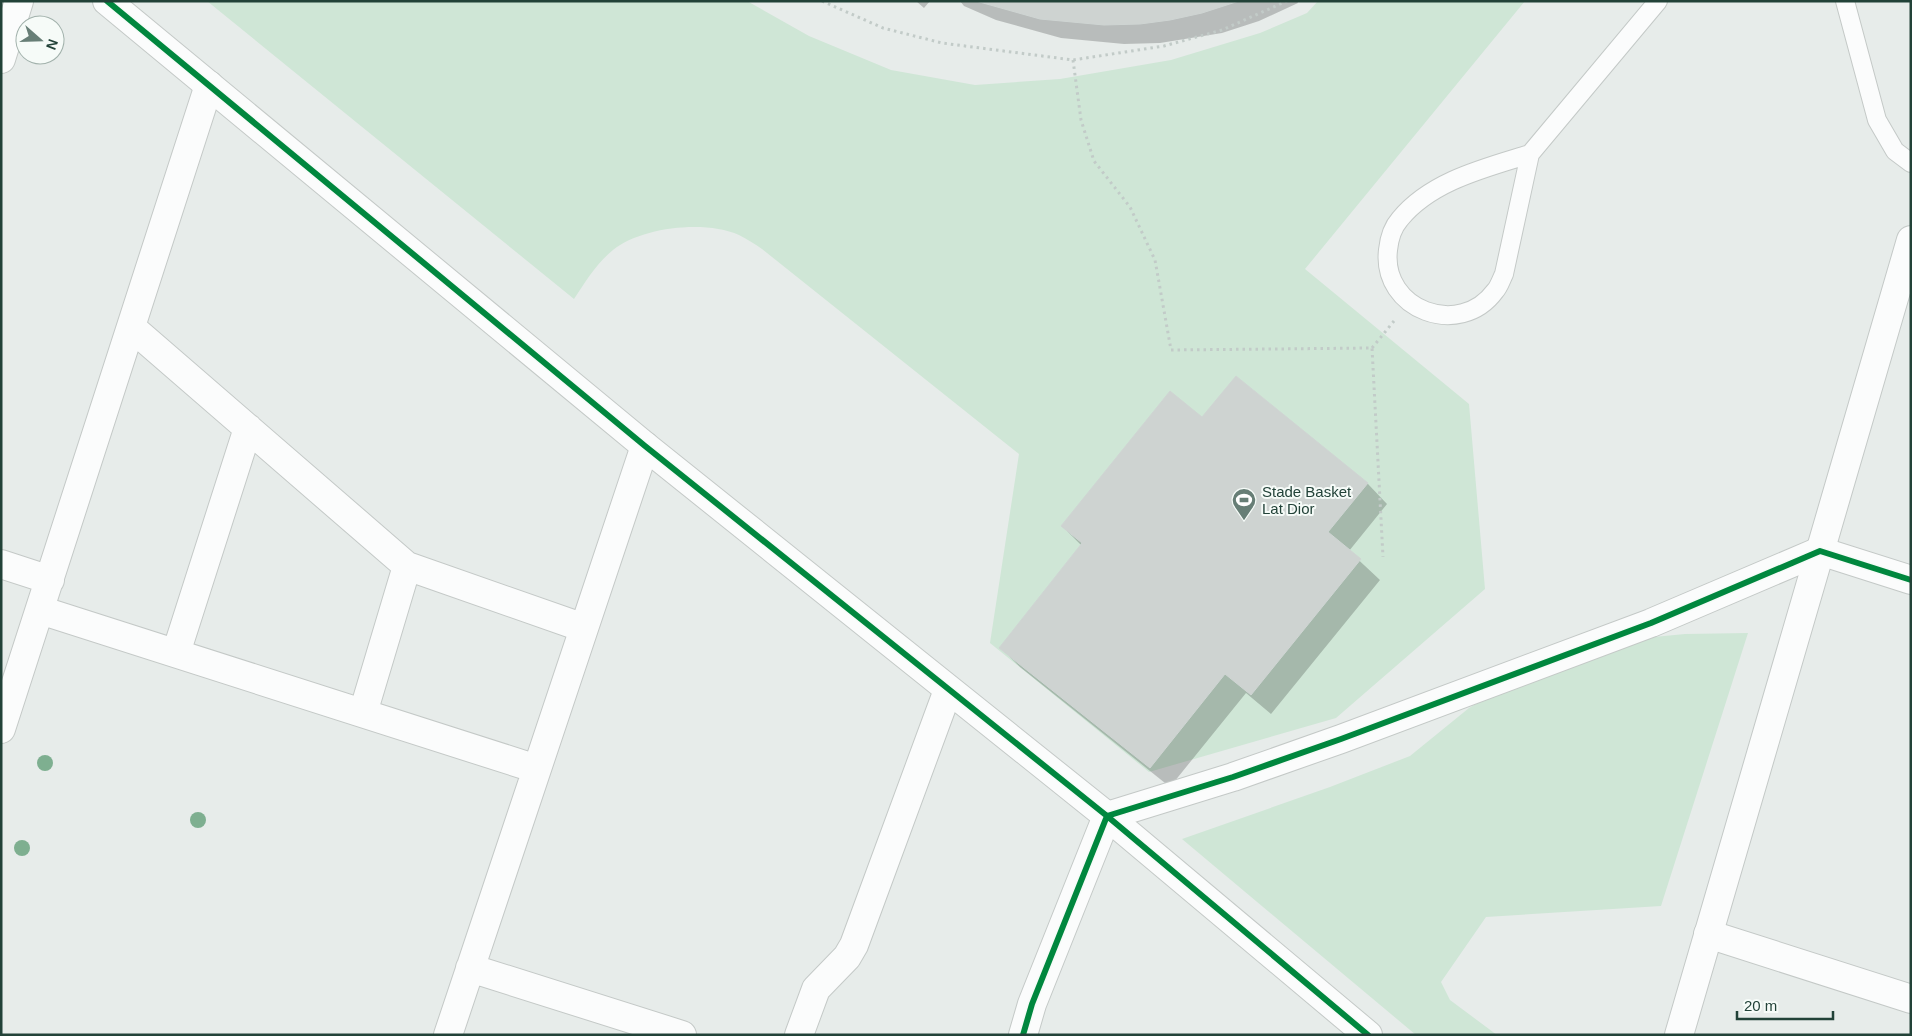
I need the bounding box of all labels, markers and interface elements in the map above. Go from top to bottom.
north arrow [15,15,65,65]
text: N [43,37,61,52]
place label: Stade Basket Lat Dior [1262,483,1352,517]
sports icon: Stade Basket Lat Dior [1231,487,1257,521]
scale bar [1737,988,1833,1020]
text: 20 m [1744,997,1777,1014]

